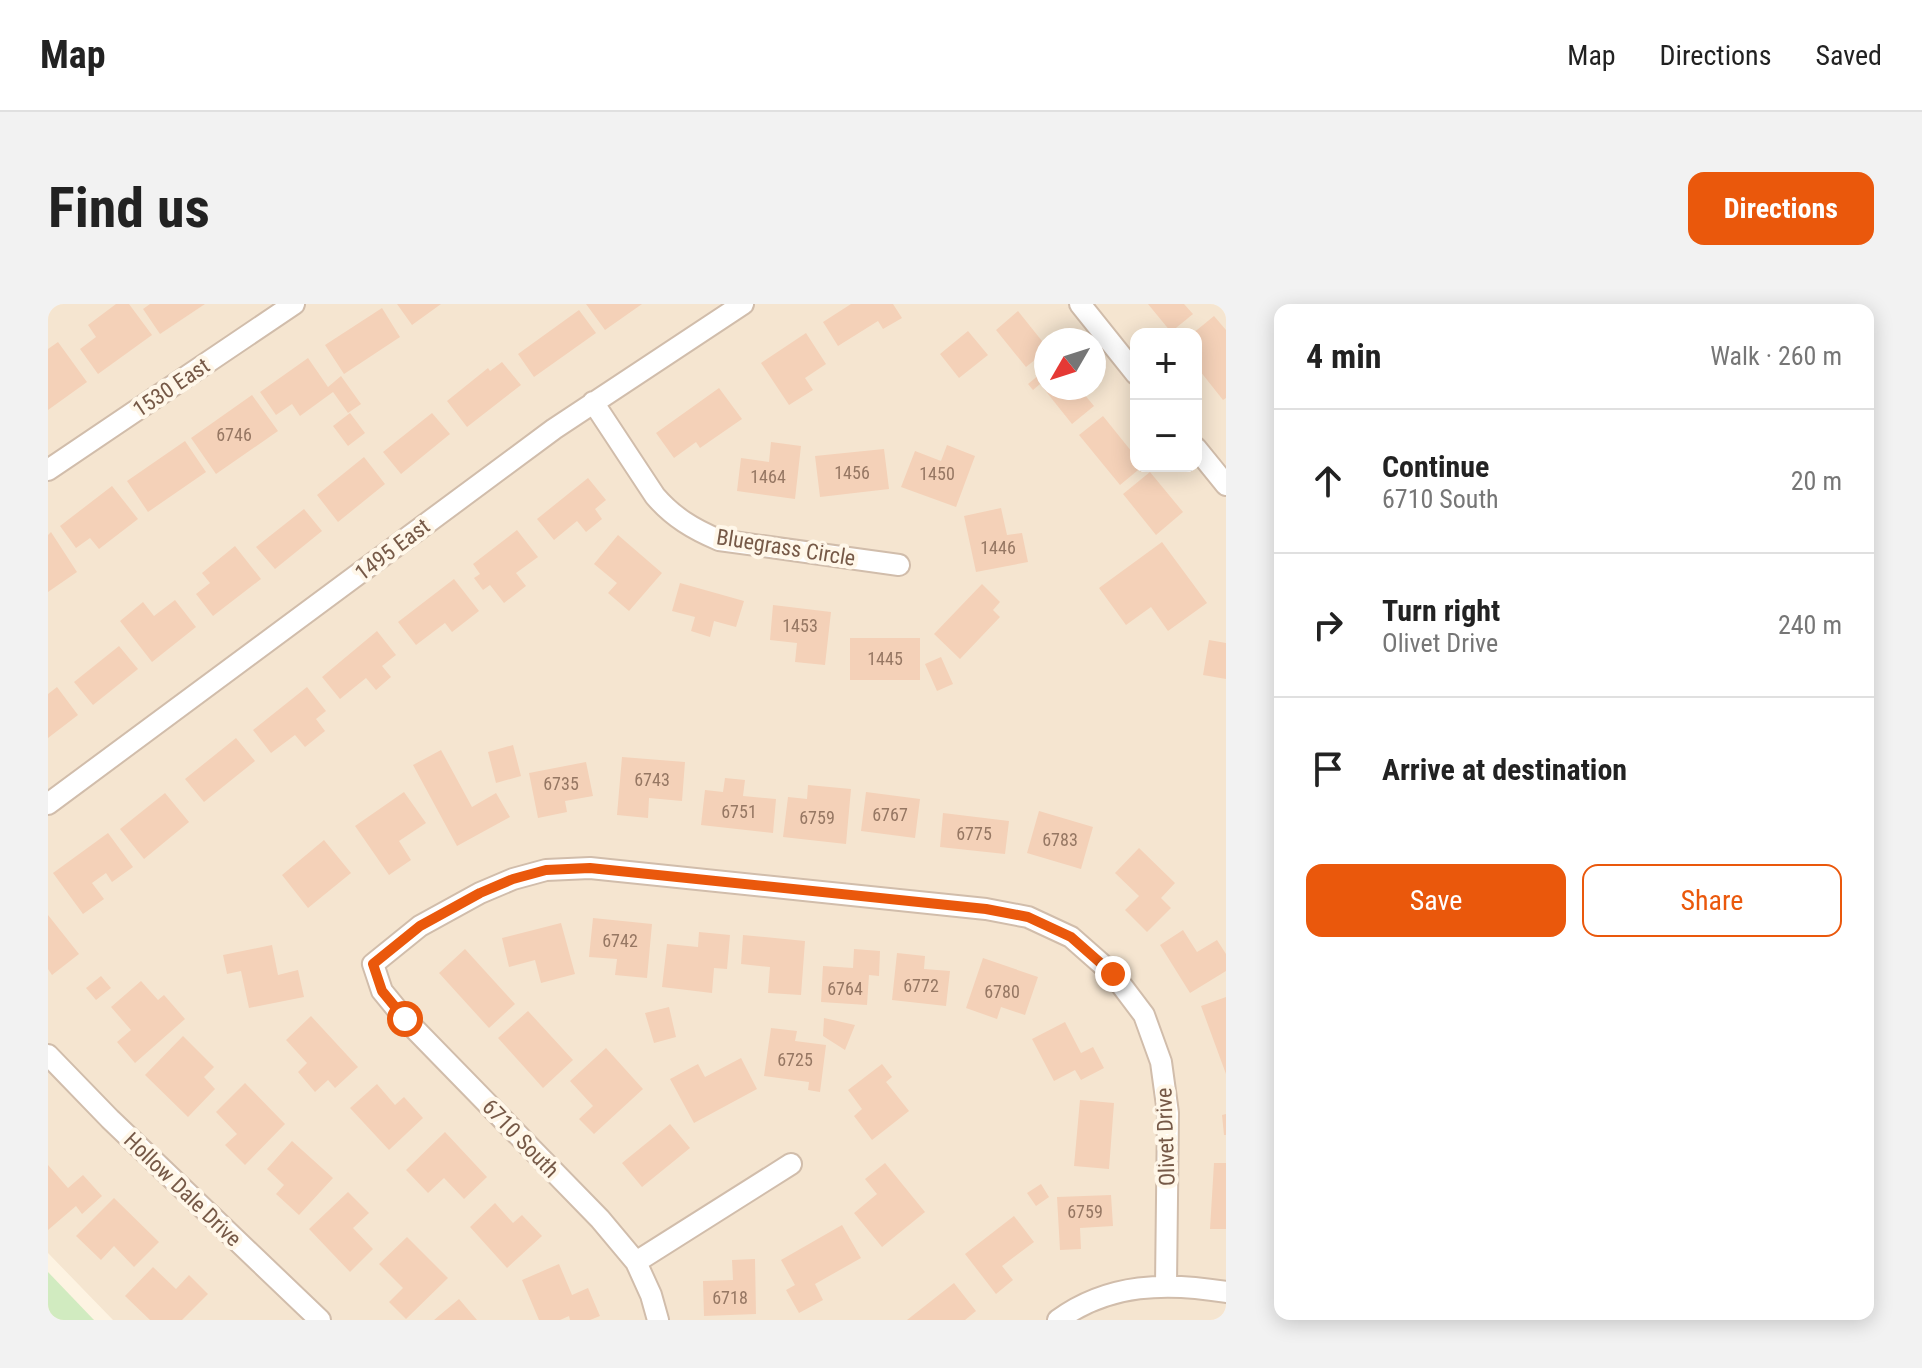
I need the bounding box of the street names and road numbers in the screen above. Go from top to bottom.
street label: 1530 East [128,353,214,422]
street label: 1495 East [350,513,434,585]
street label: Bluegrass Circle [715,524,857,571]
street label: Olivet Drive [1151,1087,1180,1187]
street label: 6710 South [477,1094,564,1183]
street label: Hollow Dale Drive [119,1127,246,1251]

